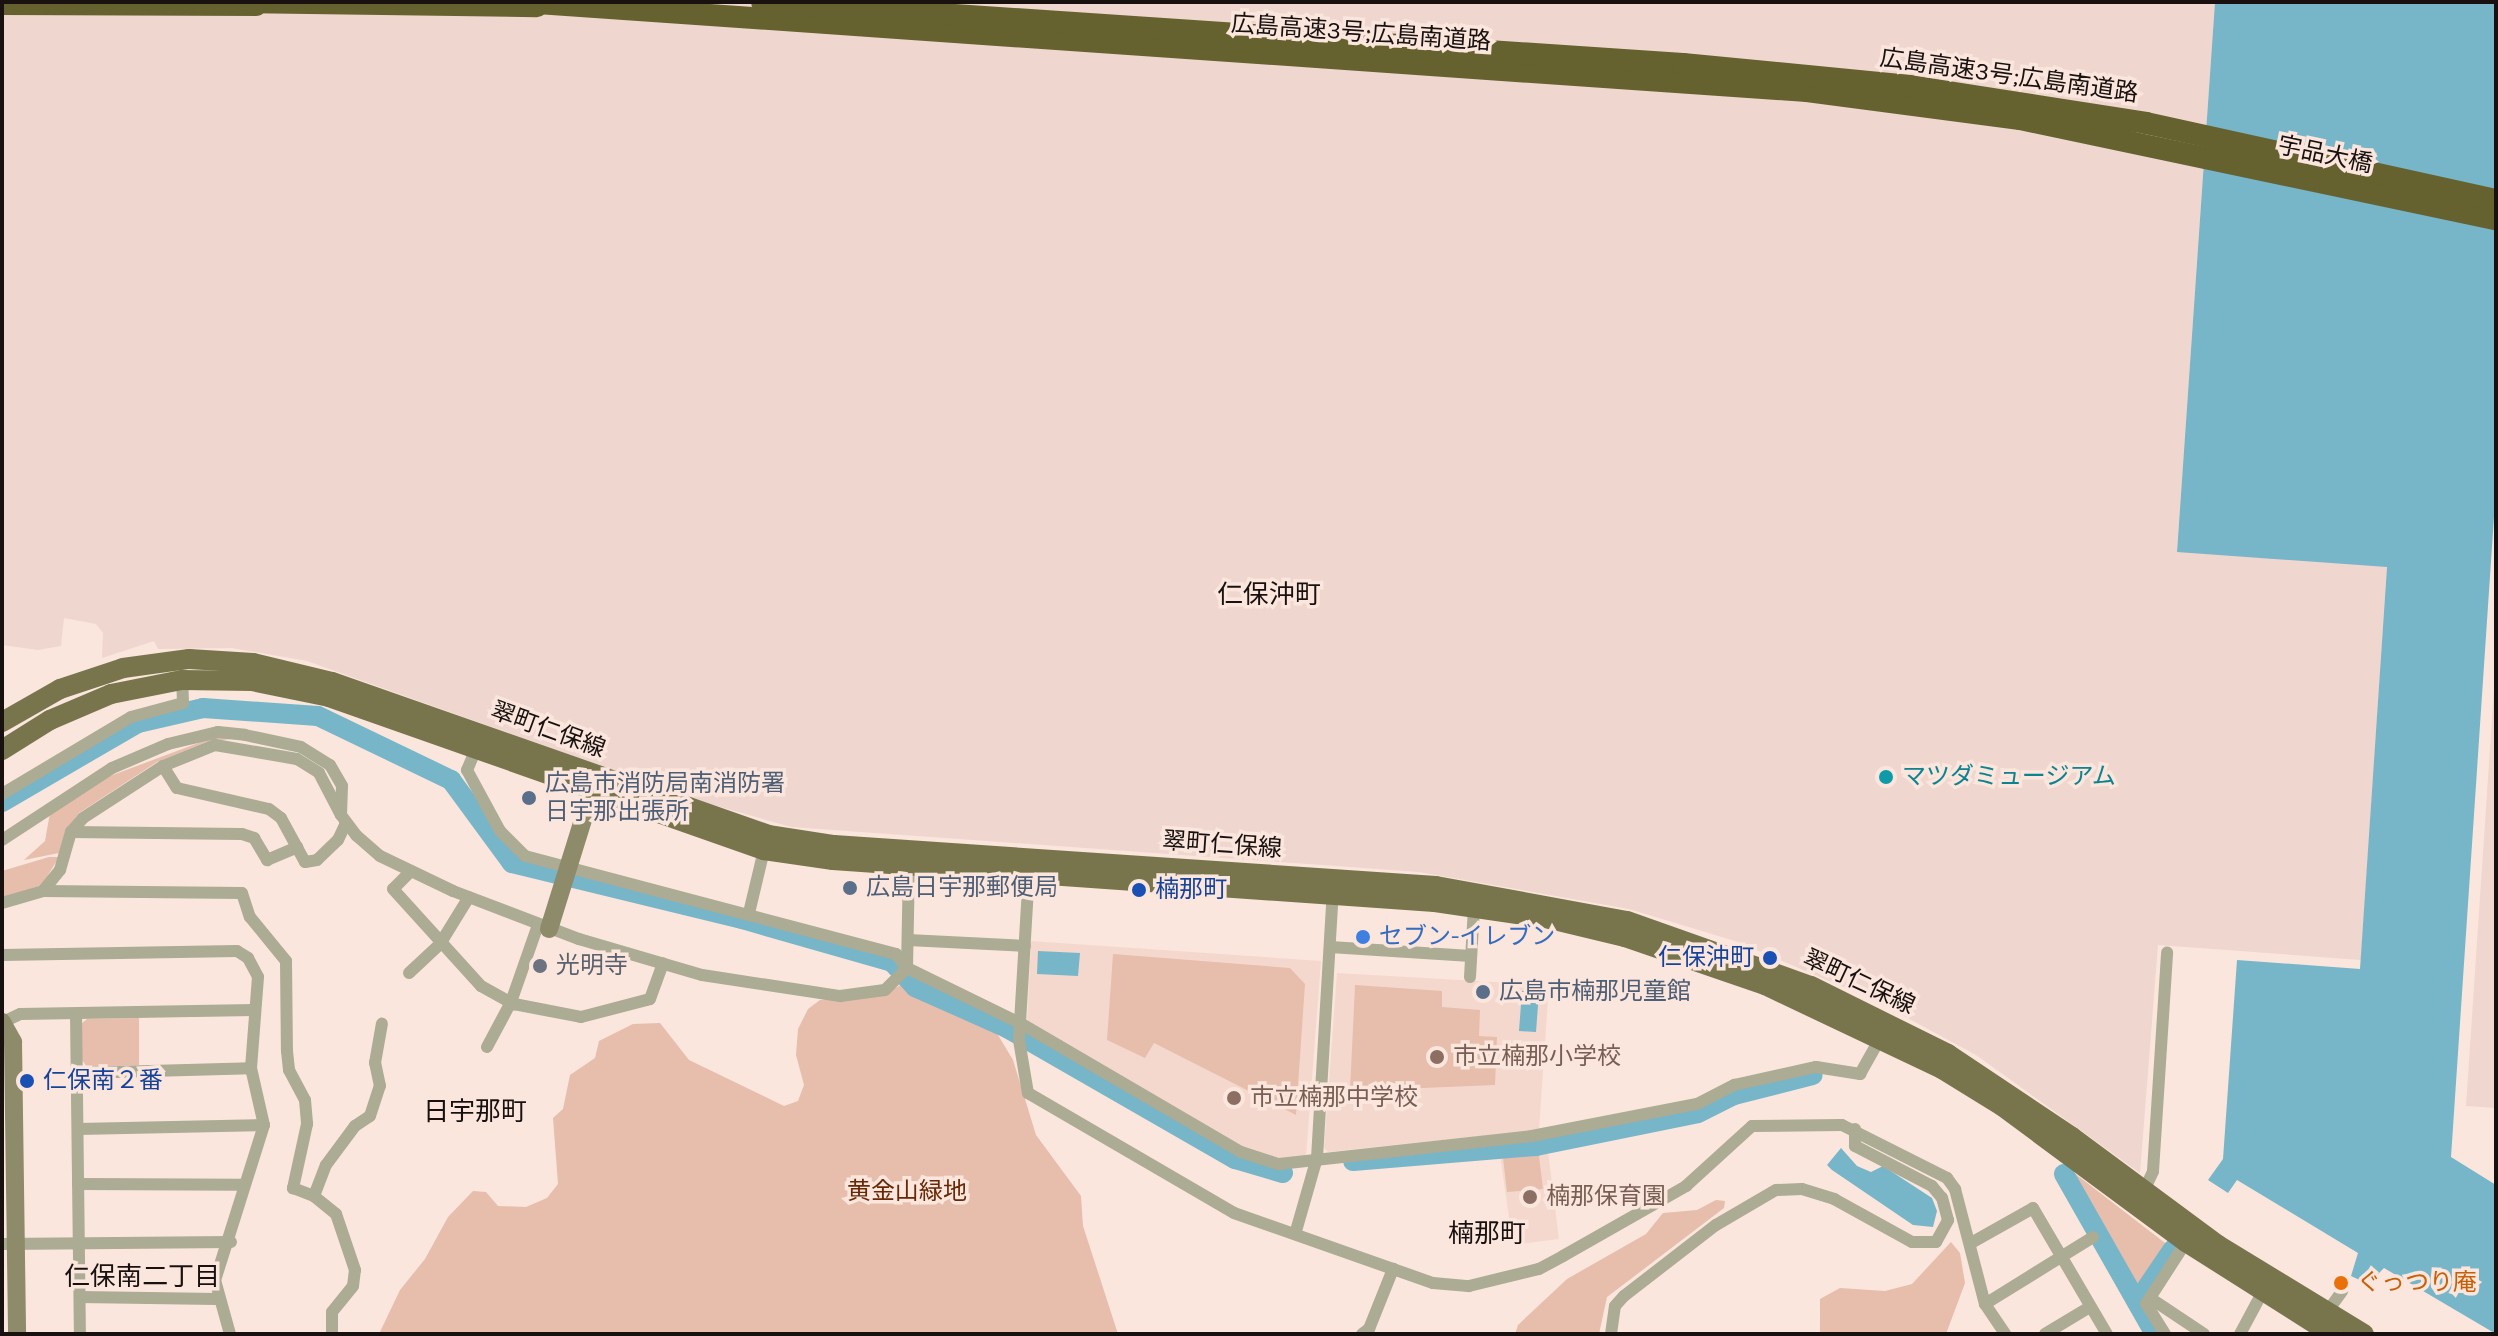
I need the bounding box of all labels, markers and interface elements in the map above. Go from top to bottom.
street label: 広島高速3号;広島南道路 [1230,10,1492,56]
street label: 広島高速3号;広島南道路 [1878,44,2140,108]
street label: 宇品大橋 [2275,131,2375,179]
district label: 仁保沖町 [1217,579,1321,611]
street label: 翠町仁保線 [487,696,609,764]
place label: マツダミュージアム [1902,763,2118,791]
marker: マツダミュージアム [1877,768,1895,786]
place label: 広島市消防局南消防署 日宇那出張所 [545,770,785,826]
marker: 広島市消防局南消防署 日宇那出張所 [520,789,538,807]
street label: 翠町仁保線 [1161,826,1283,864]
place label: 広島日宇那郵便局 [866,874,1058,902]
place label: 楠那町 [1155,876,1227,904]
marker: 広島日宇那郵便局 [841,879,859,897]
marker: 楠那町 [1130,881,1148,899]
place label: セブン-イレブン [1379,923,1555,951]
marker: セブン-イレブン [1354,928,1372,946]
place label: 仁保沖町 [1658,944,1754,972]
street label: 翠町仁保線 [1799,944,1919,1020]
marker: 仁保沖町 [1761,949,1779,967]
place label: 光明寺 [556,952,628,980]
marker: 光明寺 [531,957,549,975]
place label: 広島市楠那児童館 [1499,978,1691,1006]
marker: 広島市楠那児童館 [1474,983,1492,1001]
place label: 市立楠那小学校 [1453,1043,1621,1071]
marker: 市立楠那小学校 [1428,1048,1446,1066]
place label: 仁保南２番 [43,1067,163,1095]
marker: 仁保南２番 [18,1072,36,1090]
place label: 市立楠那中学校 [1250,1084,1418,1112]
marker: 市立楠那中学校 [1225,1089,1243,1107]
district label: 日宇那町 [423,1096,527,1128]
park label: 黄金山緑地 [847,1178,967,1206]
place label: 楠那保育園 [1546,1183,1666,1211]
marker: 楠那保育園 [1521,1188,1539,1206]
district label: 楠那町 [1448,1218,1526,1250]
district label: 仁保南二丁目 [64,1261,220,1293]
place label: ぐっつり庵 [2357,1269,2477,1297]
marker: ぐっつり庵 [2332,1274,2350,1292]

